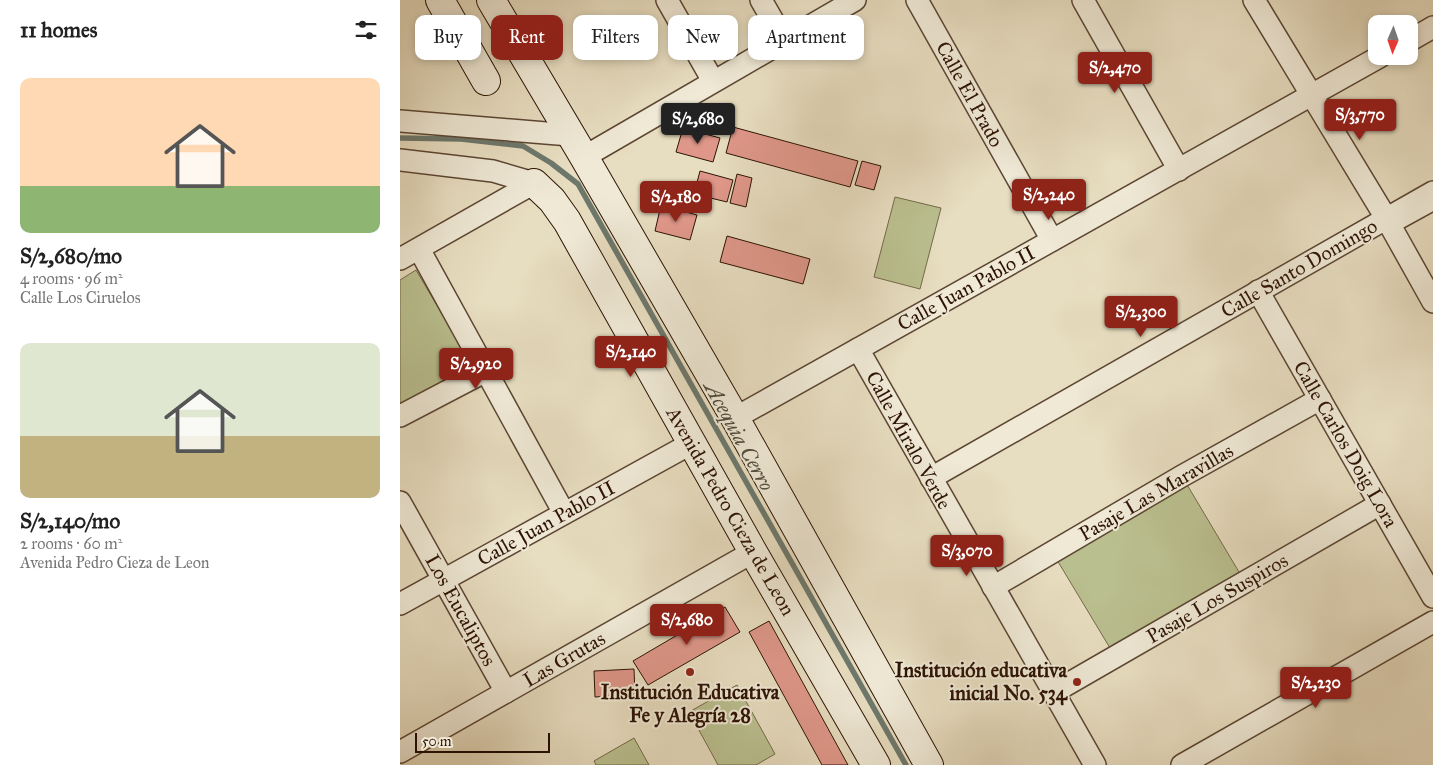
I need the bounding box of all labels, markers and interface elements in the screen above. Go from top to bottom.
chip: Buy [415,15,481,60]
chip: Rent [491,15,563,60]
chip: Filters [573,15,658,60]
chip: New [668,15,738,60]
chip: Apartment [748,15,864,60]
north arrow [1368,15,1418,65]
map controls [1368,15,1418,65]
icon: filters [352,16,380,44]
text: 11 homes [20,17,97,43]
street label: Calle El Prado [931,37,1009,151]
pin: S/2,470 [1069,52,1161,94]
text: S/2,470 [1089,58,1141,77]
pin: S/3,770 [1314,98,1406,141]
pin: S/2,680 [652,102,744,145]
text: S/3,770 [1335,105,1385,124]
text: S/2,680 [672,109,724,128]
icon: home [155,111,245,201]
pin: S/2,240 [1003,178,1095,221]
pin: S/2,180 [630,180,722,223]
text: S/2,240 [1023,185,1075,204]
text: S/2,180 [651,187,701,206]
street label: Calle Santo Domingo [1217,214,1382,323]
street label: Calle Juan Pablo II [893,240,1039,337]
text: S/2,680/mo [20,243,122,269]
text: 4 rooms · 96 m² [20,269,123,288]
text: Calle Los Ciruelos [20,288,141,307]
pin: S/2,300 [1095,296,1187,338]
text: S/2,300 [1116,302,1166,321]
pin: S/2,140 [585,336,677,378]
text: S/2,140 [606,342,656,361]
pin: S/2,920 [430,348,522,390]
text: S/2,920 [450,354,502,373]
street label: Calle Carlos Doig Lora [1288,357,1404,532]
street label: Calle Miralo Verde [861,367,957,513]
water label: Acequia Cerro [697,375,780,495]
icon: home [155,376,245,466]
street label: Avenida Pedro Cieza de Leon [661,402,801,620]
street label: Pasaje Las Maravillas [1075,438,1237,546]
street label: Calle Juan Pablo II [473,475,619,572]
text: S/2,140/mo [20,508,120,534]
text: 2 rooms · 60 m² [20,534,122,553]
pin: S/3,070 [921,534,1013,577]
text: S/3,070 [941,541,993,560]
street label: Pasaje Los Suspiros [1142,548,1292,648]
street label: Los Eucaliptos [420,550,502,670]
text: Avenida Pedro Cieza de Leon [20,553,209,572]
pin: S/2,680 [641,604,733,646]
text: S/2,680 [661,610,713,629]
street label: Las Grutas [519,626,609,692]
place label: Institución educativa inicial No. 534 [895,658,1068,706]
marker: Institución Educativa Fe y Alegría 28 [684,666,696,678]
pin: S/2,230 [1270,666,1362,709]
text: S/2,230 [1291,673,1341,692]
marker: Institución educativa inicial No. 534 [1071,676,1083,688]
place label: Institución Educativa Fe y Alegría 28 [601,680,780,728]
scale bar [415,730,550,753]
text: 50 m [422,733,451,750]

